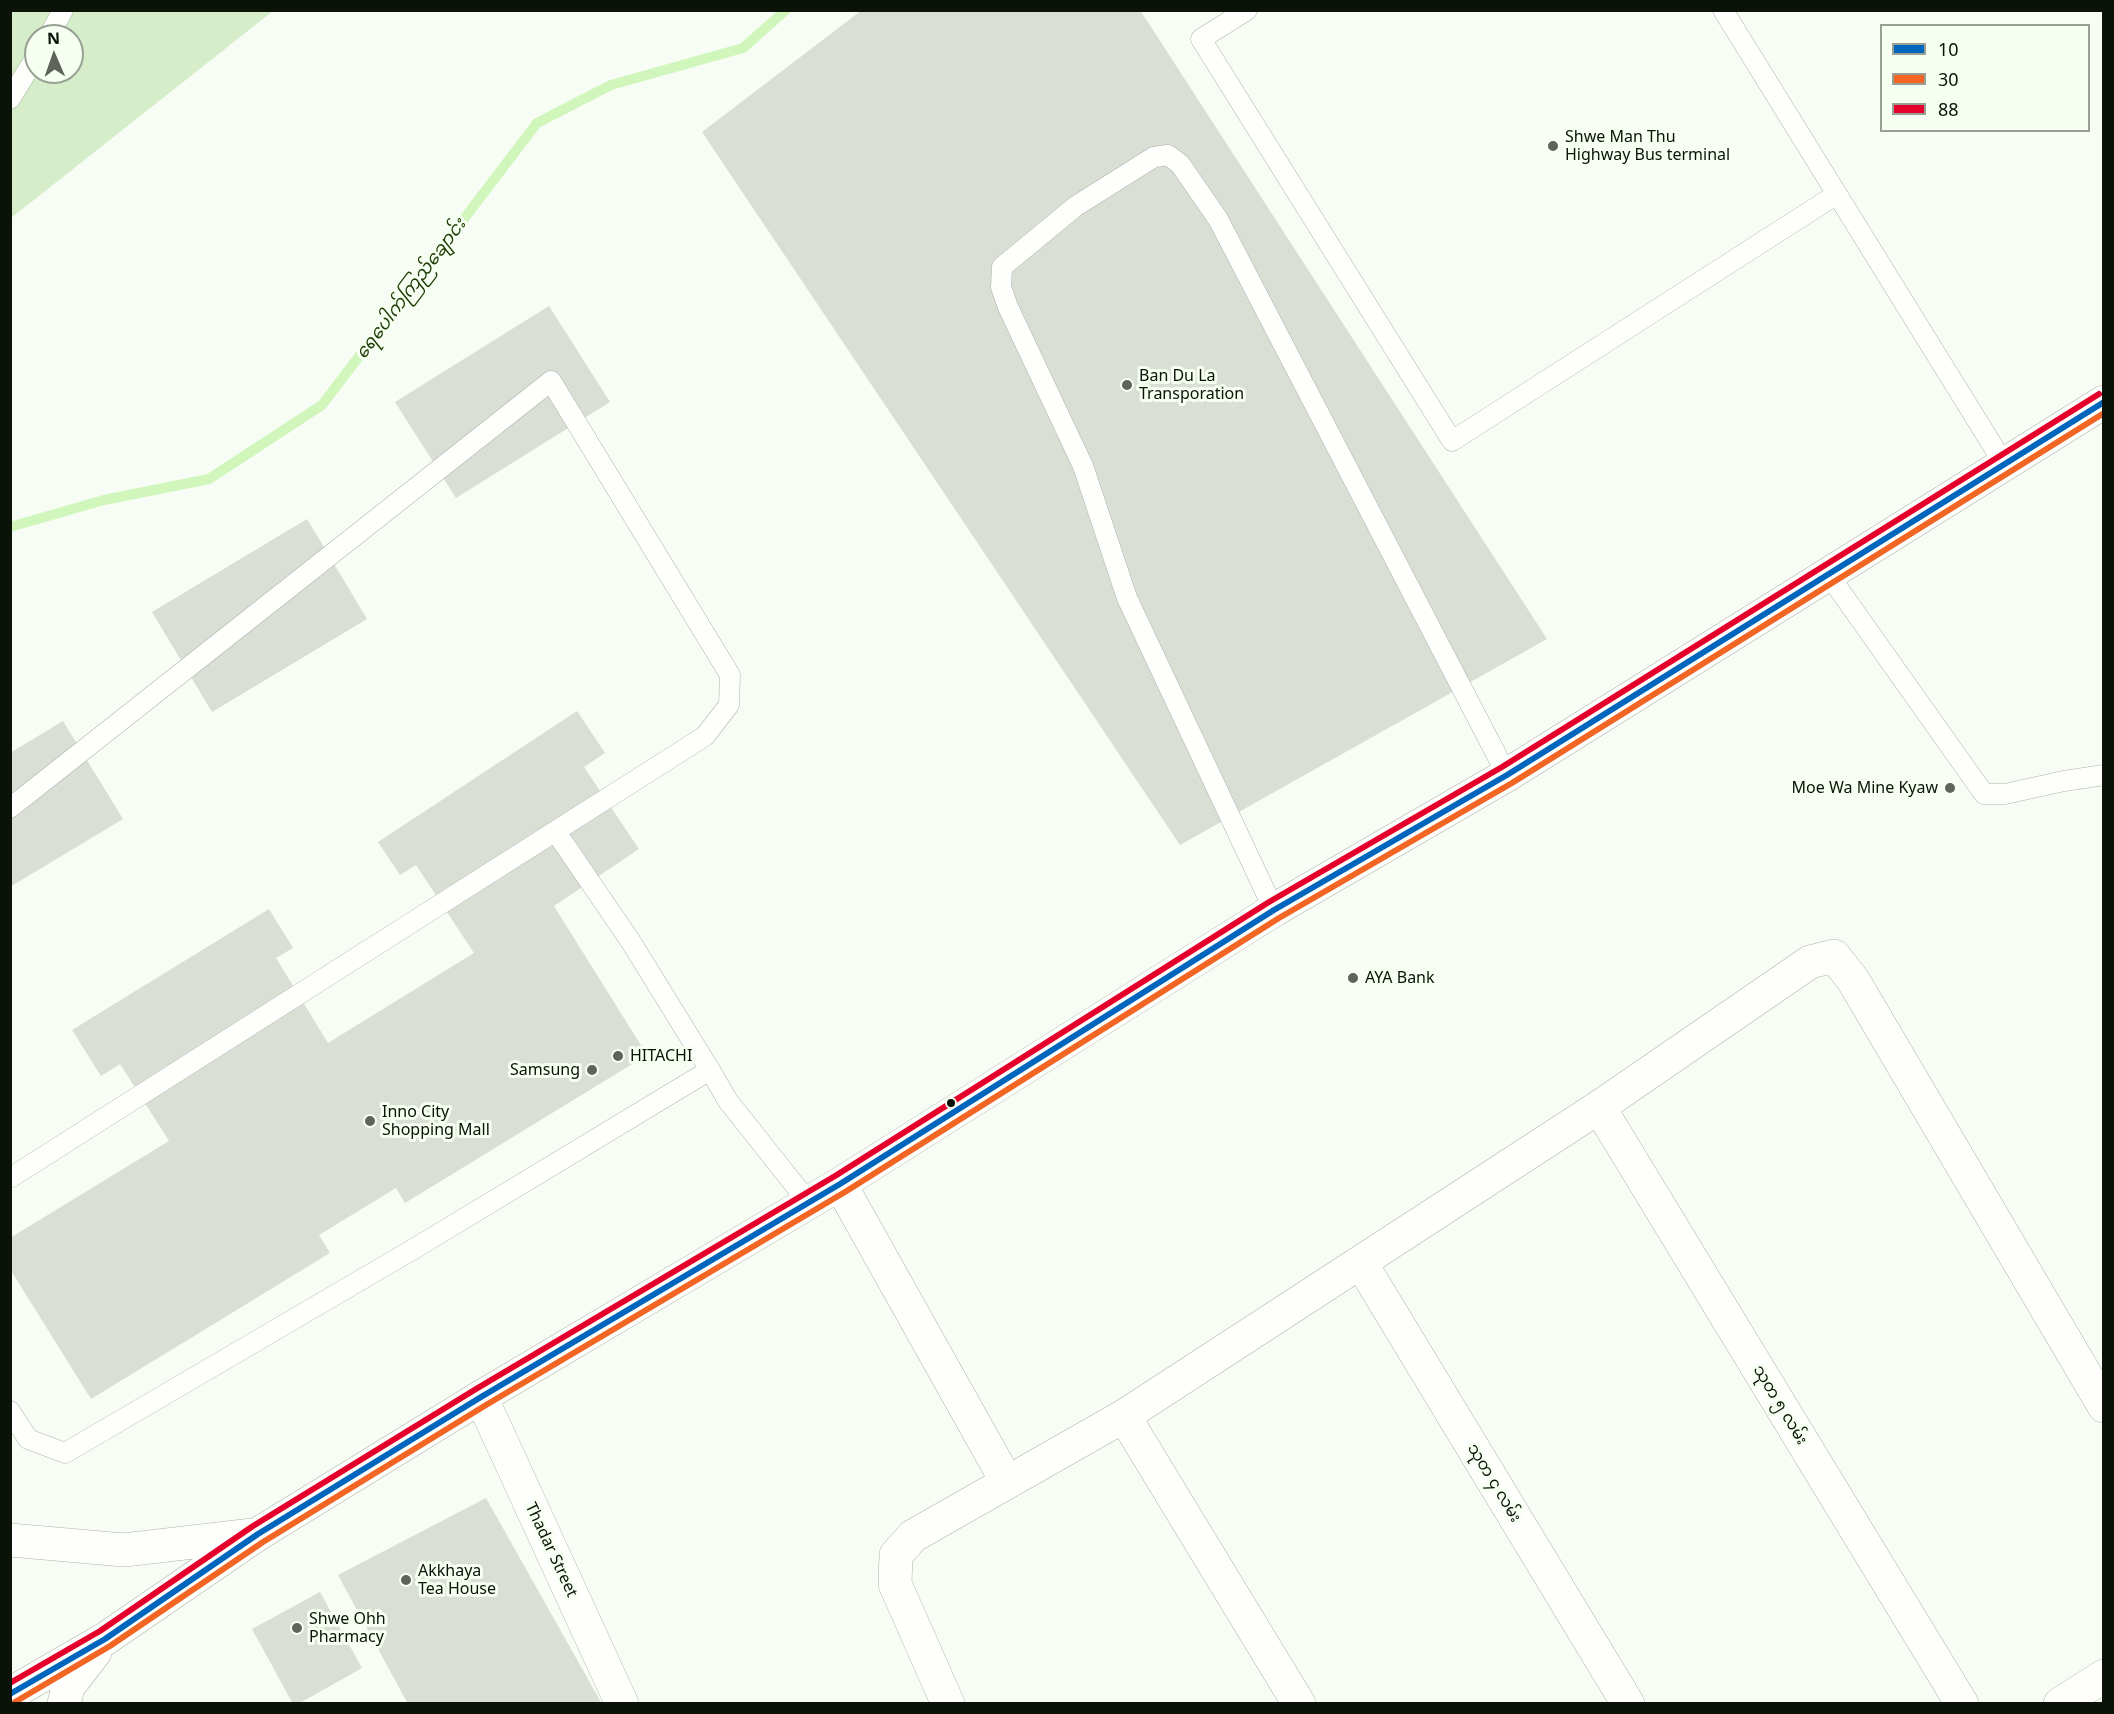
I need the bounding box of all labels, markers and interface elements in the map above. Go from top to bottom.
north arrow [24,24,84,84]
legend [1880,24,2090,132]
text: N [47,27,60,49]
text: 10 [1938,37,1959,61]
text: 30 [1938,67,1959,91]
text: 88 [1938,97,1959,121]
place label: Shwe Man Thu Highway Bus terminal [1565,127,1730,165]
marker: Shwe Man Thu Highway Bus terminal [1546,139,1560,153]
water label: ရေပေါက်ကြည်ချောင်း [351,215,471,363]
place label: Ban Du La Transporation [1139,366,1244,404]
marker: Ban Du La Transporation [1120,378,1134,392]
place label: Moe Wa Mine Kyaw [1792,778,1938,798]
marker: Moe Wa Mine Kyaw [1943,781,1957,795]
place label: AYA Bank [1365,968,1435,988]
marker: AYA Bank [1346,971,1360,985]
place label: HITACHI [630,1046,692,1066]
marker: HITACHI [611,1049,625,1063]
place label: Samsung [510,1060,580,1080]
marker: Samsung [585,1063,599,1077]
unlabelled marker [945,1097,957,1109]
place label: Inno City Shopping Mall [382,1102,490,1140]
marker: Inno City Shopping Mall [363,1114,377,1128]
street label: သုတ ၅ လမ်း [1749,1362,1811,1448]
street label: သုတ ၄ လမ်း [1463,1440,1525,1526]
street label: Thadar Street [521,1500,581,1600]
place label: Akkhaya Tea House [418,1561,496,1599]
marker: Akkhaya Tea House [399,1573,413,1587]
place label: Shwe Ohh Pharmacy [309,1609,386,1647]
marker: Shwe Ohh Pharmacy [290,1621,304,1635]

